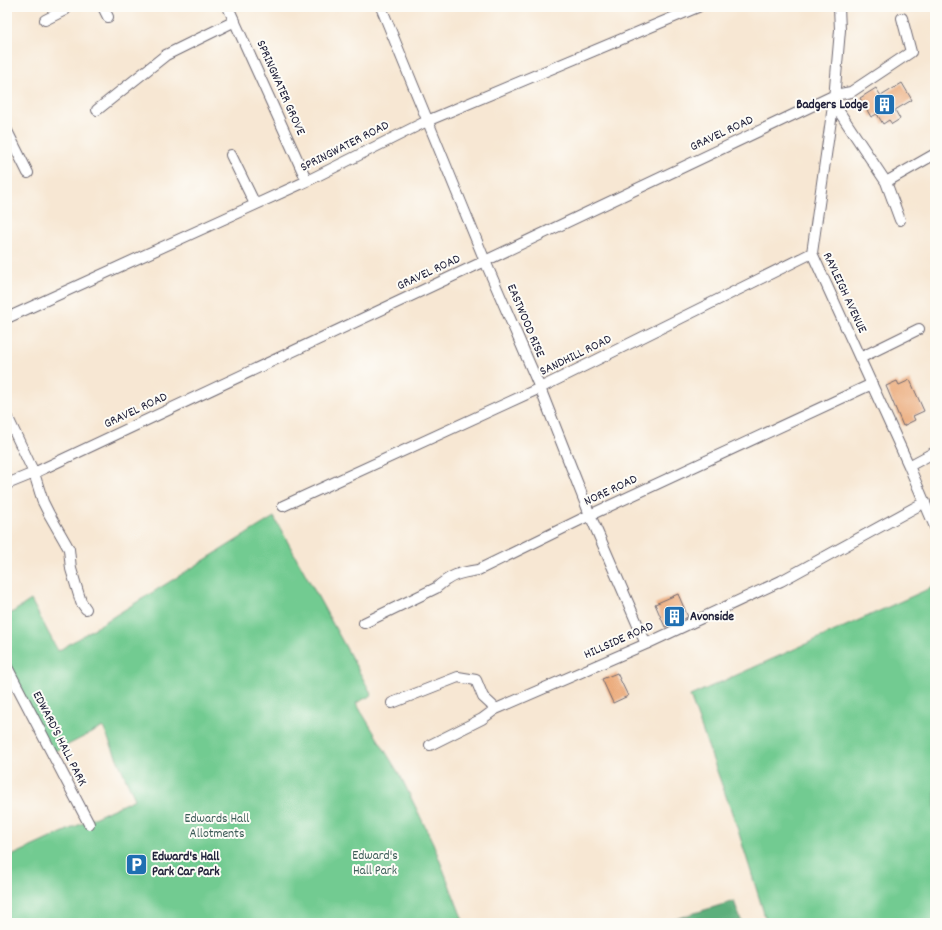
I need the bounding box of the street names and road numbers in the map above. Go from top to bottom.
street label: SPRINGWATER GROVE [250,37,310,139]
street label: GRAVEL ROAD [687,111,757,157]
street label: SPRINGWATER ROAD [297,116,393,178]
street label: RAYLEIGH AVENUE [817,249,871,337]
street label: GRAVEL ROAD [394,250,464,296]
street label: EASTWOOD RISE [501,281,549,361]
street label: SANDHILL ROAD [537,330,615,382]
street label: GRAVEL ROAD [101,388,171,434]
street label: NORE ROAD [581,470,641,512]
street label: HILLSIDE ROAD [581,617,657,665]
street label: EDWARD'S HALL PARK [27,688,91,790]

